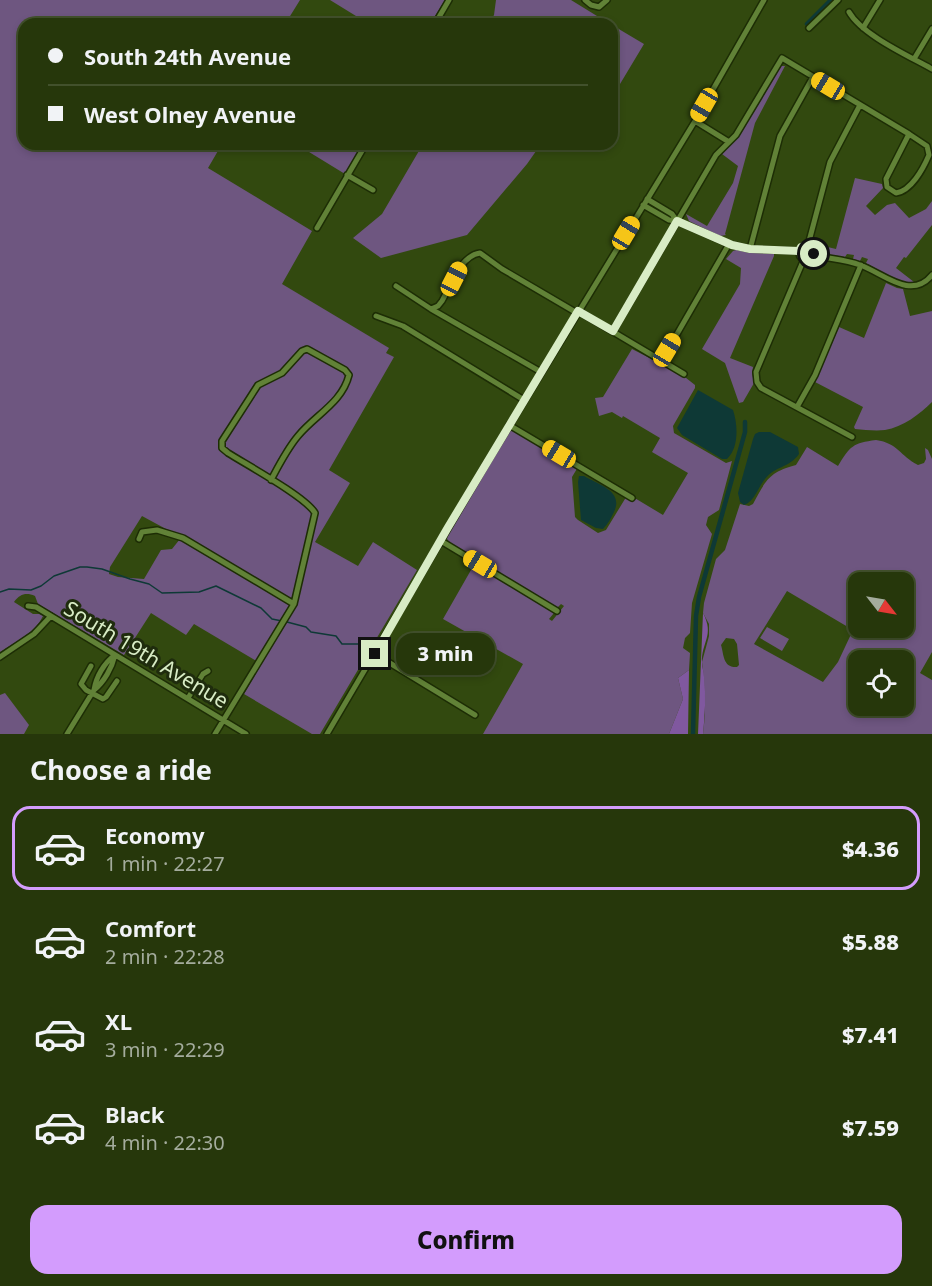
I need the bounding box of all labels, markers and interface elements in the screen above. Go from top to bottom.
text: South 24th Avenue [84,41,291,71]
car [808,69,848,103]
car [687,85,721,125]
text: West Olney Avenue [84,99,296,129]
car [609,213,643,253]
route start [800,240,827,267]
car [438,259,470,299]
car [650,330,684,370]
car [539,437,579,471]
car [460,547,500,581]
north arrow [848,572,914,638]
map controls [848,572,914,716]
street label: South 19th Avenue [59,594,234,714]
callout: 3 min [396,633,495,675]
route end [361,640,388,667]
text: 3 min [418,640,473,667]
button: locate [848,650,914,716]
text: Choose a ride [30,751,212,788]
text: Economy [105,820,204,850]
icon: car [33,821,87,875]
text: $4.36 [842,833,899,863]
text: 1 min · 22:27 [105,850,225,877]
text: Comfort [105,913,196,943]
icon: car [33,914,87,968]
text: $5.88 [842,926,899,956]
text: 2 min · 22:28 [105,943,225,970]
text: XL [105,1006,132,1036]
icon: car [33,1007,87,1061]
text: $7.41 [842,1019,899,1049]
text: 3 min · 22:29 [105,1036,225,1063]
text: Black [105,1099,164,1129]
icon: car [33,1100,87,1154]
text: $7.59 [842,1112,899,1142]
text: 4 min · 22:30 [105,1129,225,1156]
button: Confirm [30,1205,902,1274]

